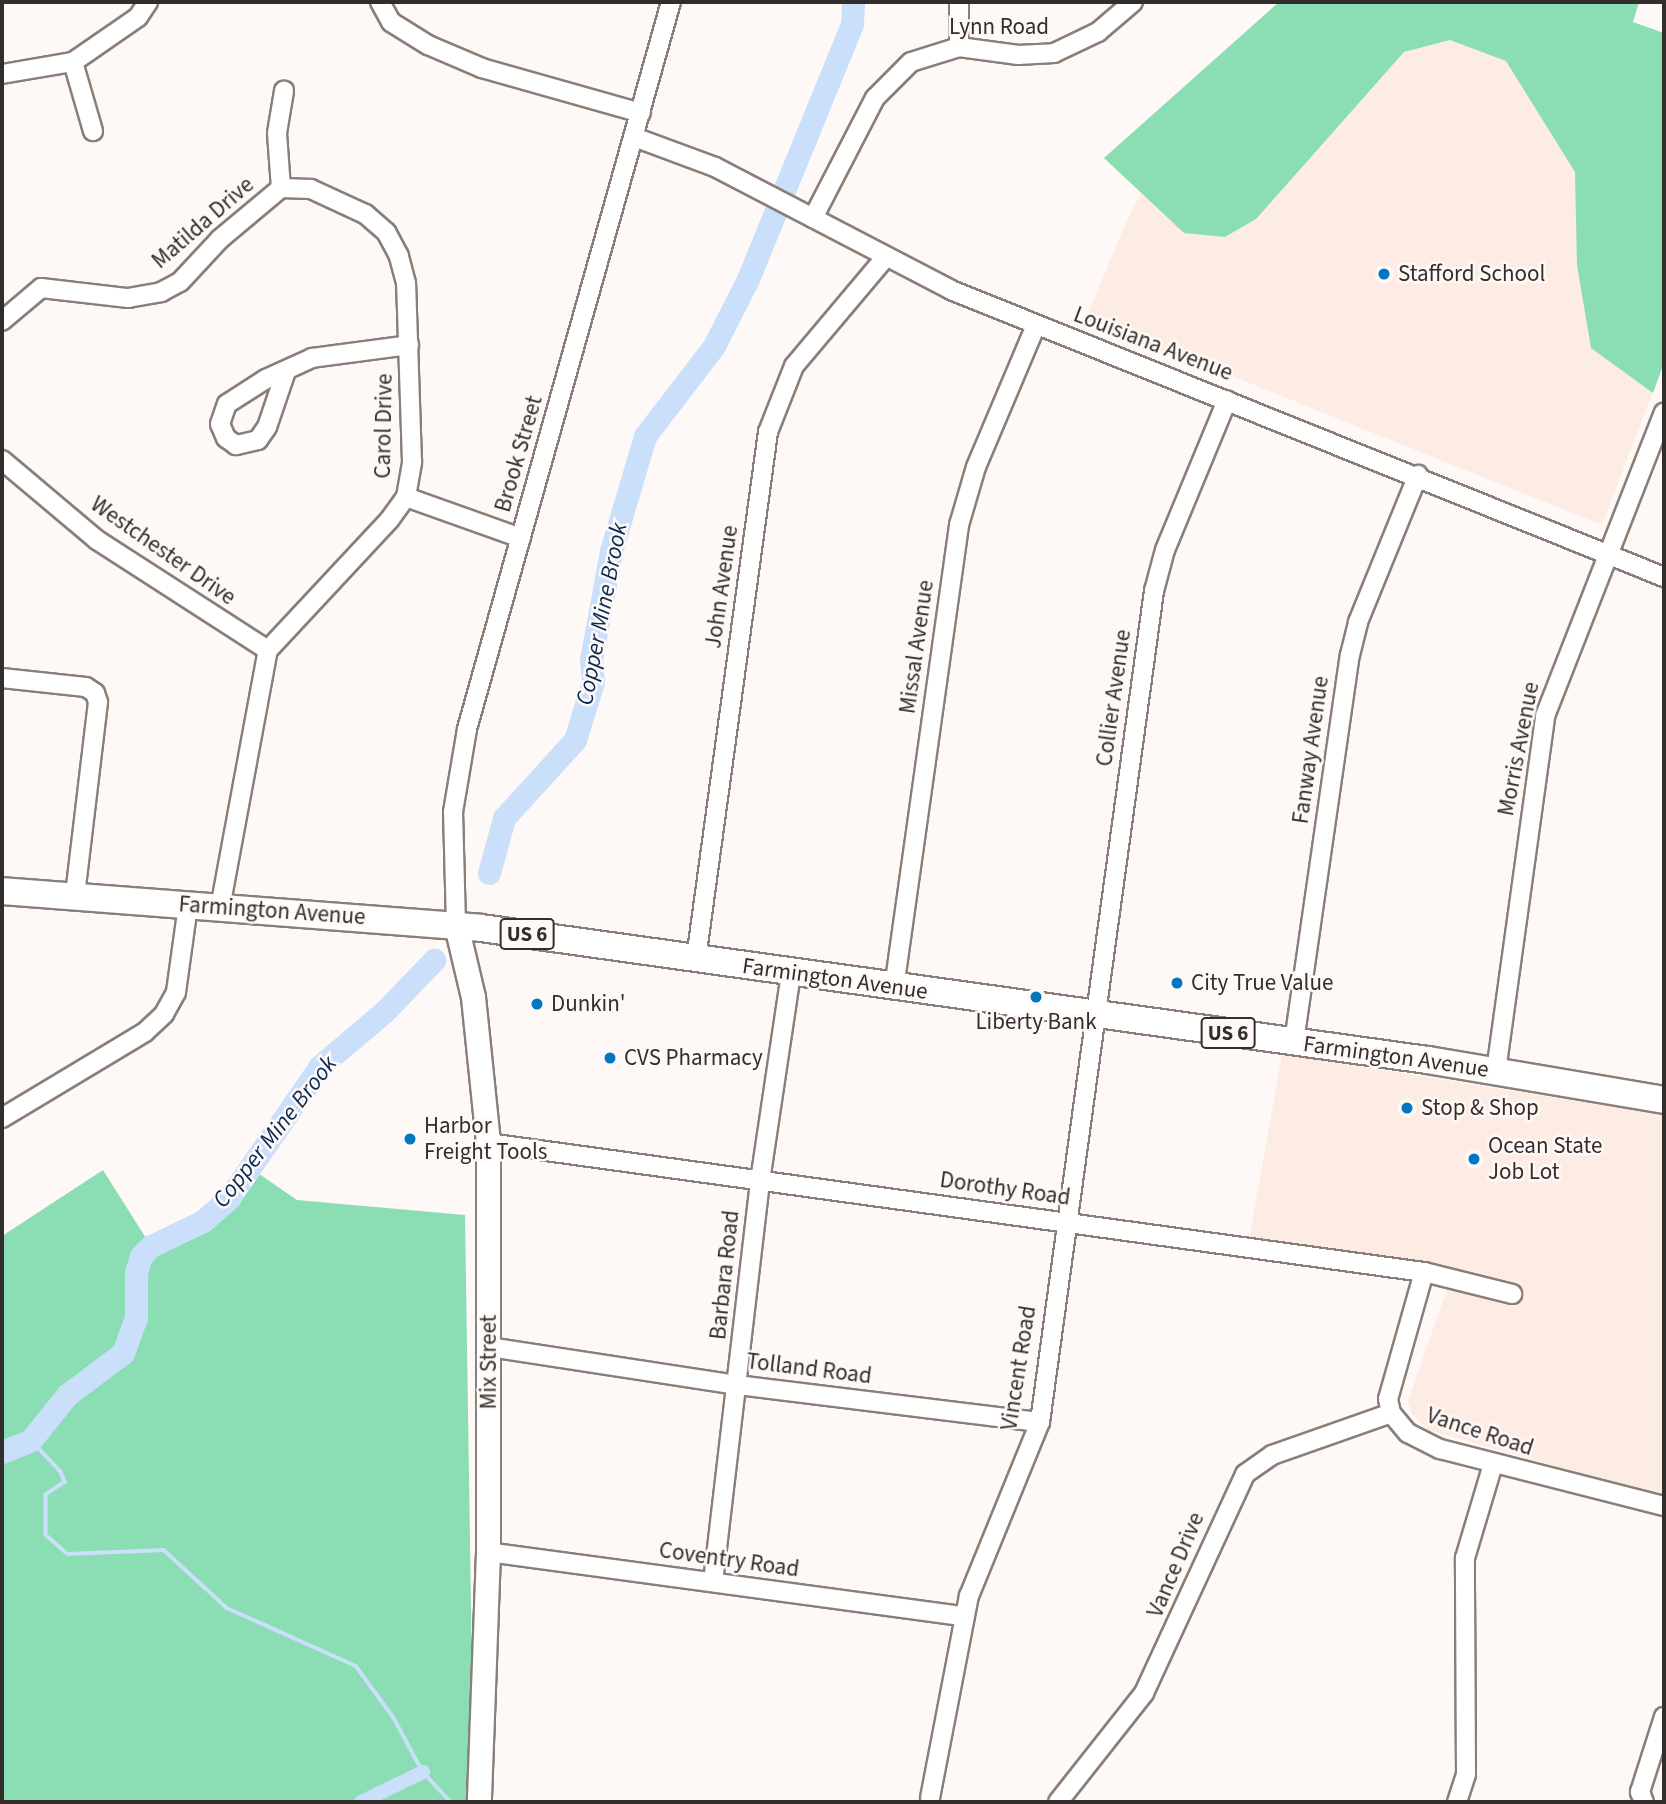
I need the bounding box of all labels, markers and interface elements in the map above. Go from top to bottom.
street label: Lynn Road [949,13,1049,41]
street label: Matilda Drive [146,171,260,275]
place label: Stafford School [1398,260,1545,288]
marker: Stafford School [1376,266,1392,282]
street label: Louisiana Avenue [1070,301,1236,387]
street label: Carol Drive [369,373,399,479]
street label: Brook Street [489,393,549,515]
street label: Westchester Drive [85,491,241,611]
water label: Copper Mine Brook [570,520,634,708]
street label: John Avenue [700,524,744,650]
street label: Missal Avenue [894,578,940,716]
street label: Collier Avenue [1091,628,1137,768]
street label: Fanway Avenue [1287,674,1335,826]
street label: Morris Avenue [1492,680,1546,818]
street label: Farmington Avenue [178,891,366,931]
road number: US 6 [499,916,555,951]
street label: Farmington Avenue [740,952,930,1006]
place label: City True Value [1191,969,1333,997]
marker: City True Value [1169,975,1185,991]
marker: Liberty Bank [1028,989,1044,1005]
place label: Dunkin' [551,990,626,1018]
marker: Dunkin' [529,996,545,1012]
place label: Liberty Bank [975,1008,1097,1036]
road number: US 6 [1200,1016,1256,1050]
street label: Farmington Avenue [1301,1030,1491,1084]
place label: CVS Pharmacy [624,1044,763,1072]
water label: Copper Mine Brook [207,1050,343,1214]
marker: CVS Pharmacy [602,1050,618,1066]
place label: Stop & Shop [1421,1094,1539,1122]
marker: Stop & Shop [1399,1100,1415,1116]
place label: Harbor Freight Tools [424,1112,547,1166]
marker: Harbor Freight Tools [402,1131,418,1147]
place label: Ocean State Job Lot [1488,1132,1602,1186]
marker: Ocean State Job Lot [1466,1151,1482,1167]
street label: Dorothy Road [938,1166,1072,1212]
street label: Barbara Road [704,1209,746,1341]
street label: Vincent Road [996,1304,1042,1432]
street label: Mix Street [475,1315,503,1409]
street label: Tolland Road [745,1348,873,1390]
street label: Vance Road [1423,1402,1537,1462]
street label: Vance Drive [1142,1508,1210,1622]
street label: Coventry Road [657,1537,801,1583]

